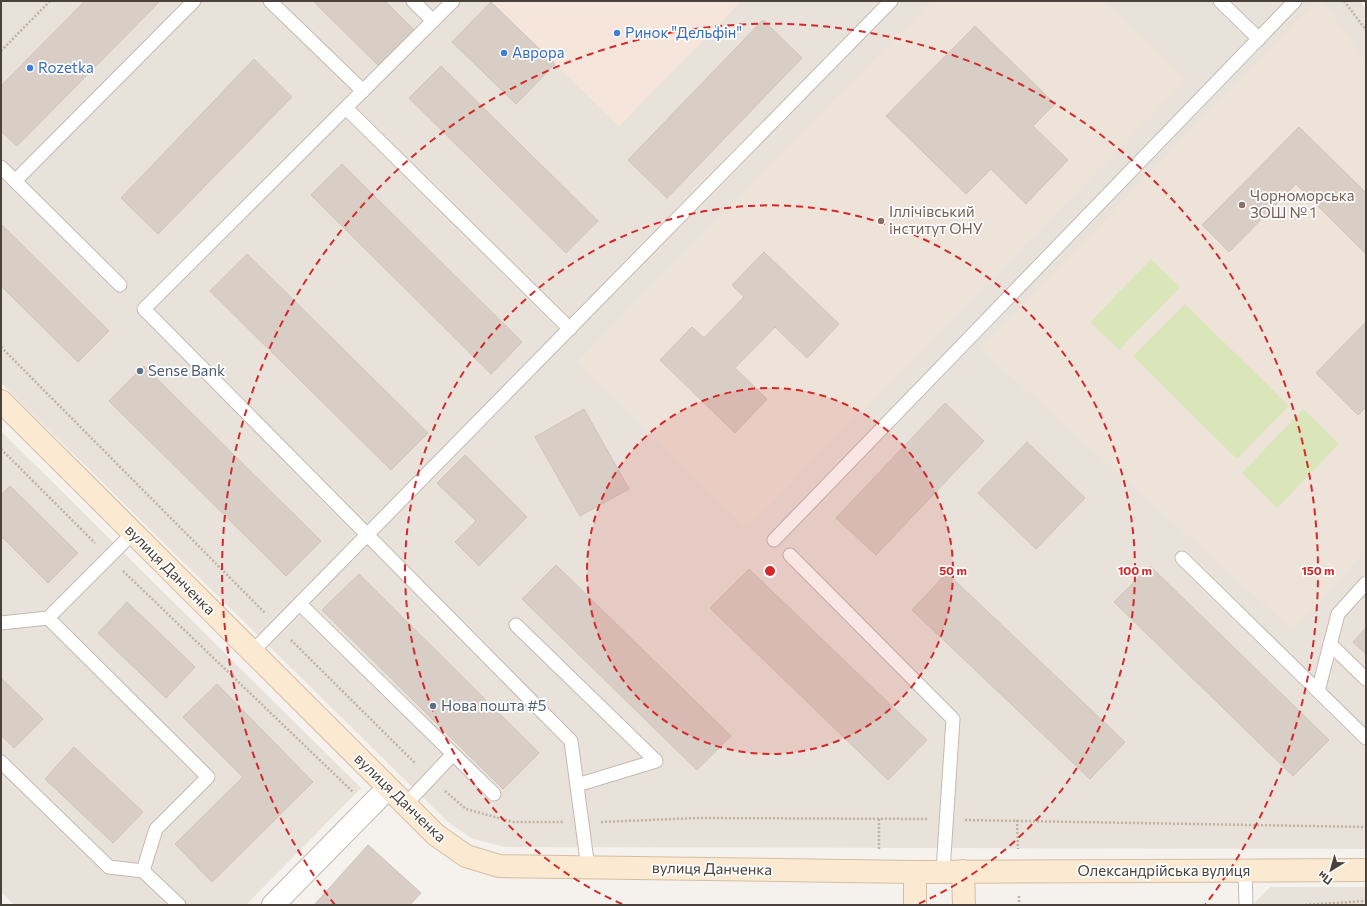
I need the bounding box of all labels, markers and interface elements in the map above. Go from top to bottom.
place label: Ринок "Дельфін" [625,23,742,41]
marker: Ринок "Дельфін" [612,28,622,38]
place label: Аврора [512,43,565,61]
marker: Аврора [499,48,509,58]
place label: Rozetka [38,58,94,76]
marker: Rozetka [25,63,35,73]
place label: Чорноморська ЗОШ № 1 [1250,186,1355,221]
marker: Чорноморська ЗОШ № 1 [1237,200,1247,210]
place label: Іллічівський інститут ОНУ [889,202,983,237]
marker: Іллічівський інститут ОНУ [876,216,886,226]
place label: Sense Bank [148,361,225,379]
marker: Sense Bank [135,366,145,376]
street label: вулиця Данченка [122,520,220,618]
text: 50 m [939,563,967,577]
text: 100 m [1118,563,1152,577]
text: 150 m [1301,563,1335,577]
centre of rings [763,564,777,578]
place label: Нова пошта #5 [441,696,546,714]
marker: Нова пошта #5 [428,701,438,711]
street label: вулиця Данченка [351,749,450,846]
north arrow [1311,850,1351,890]
street label: вулиця Данченка [652,858,772,878]
street label: Олександрійська вулиця [1078,861,1250,879]
text: Пн [1315,869,1334,888]

